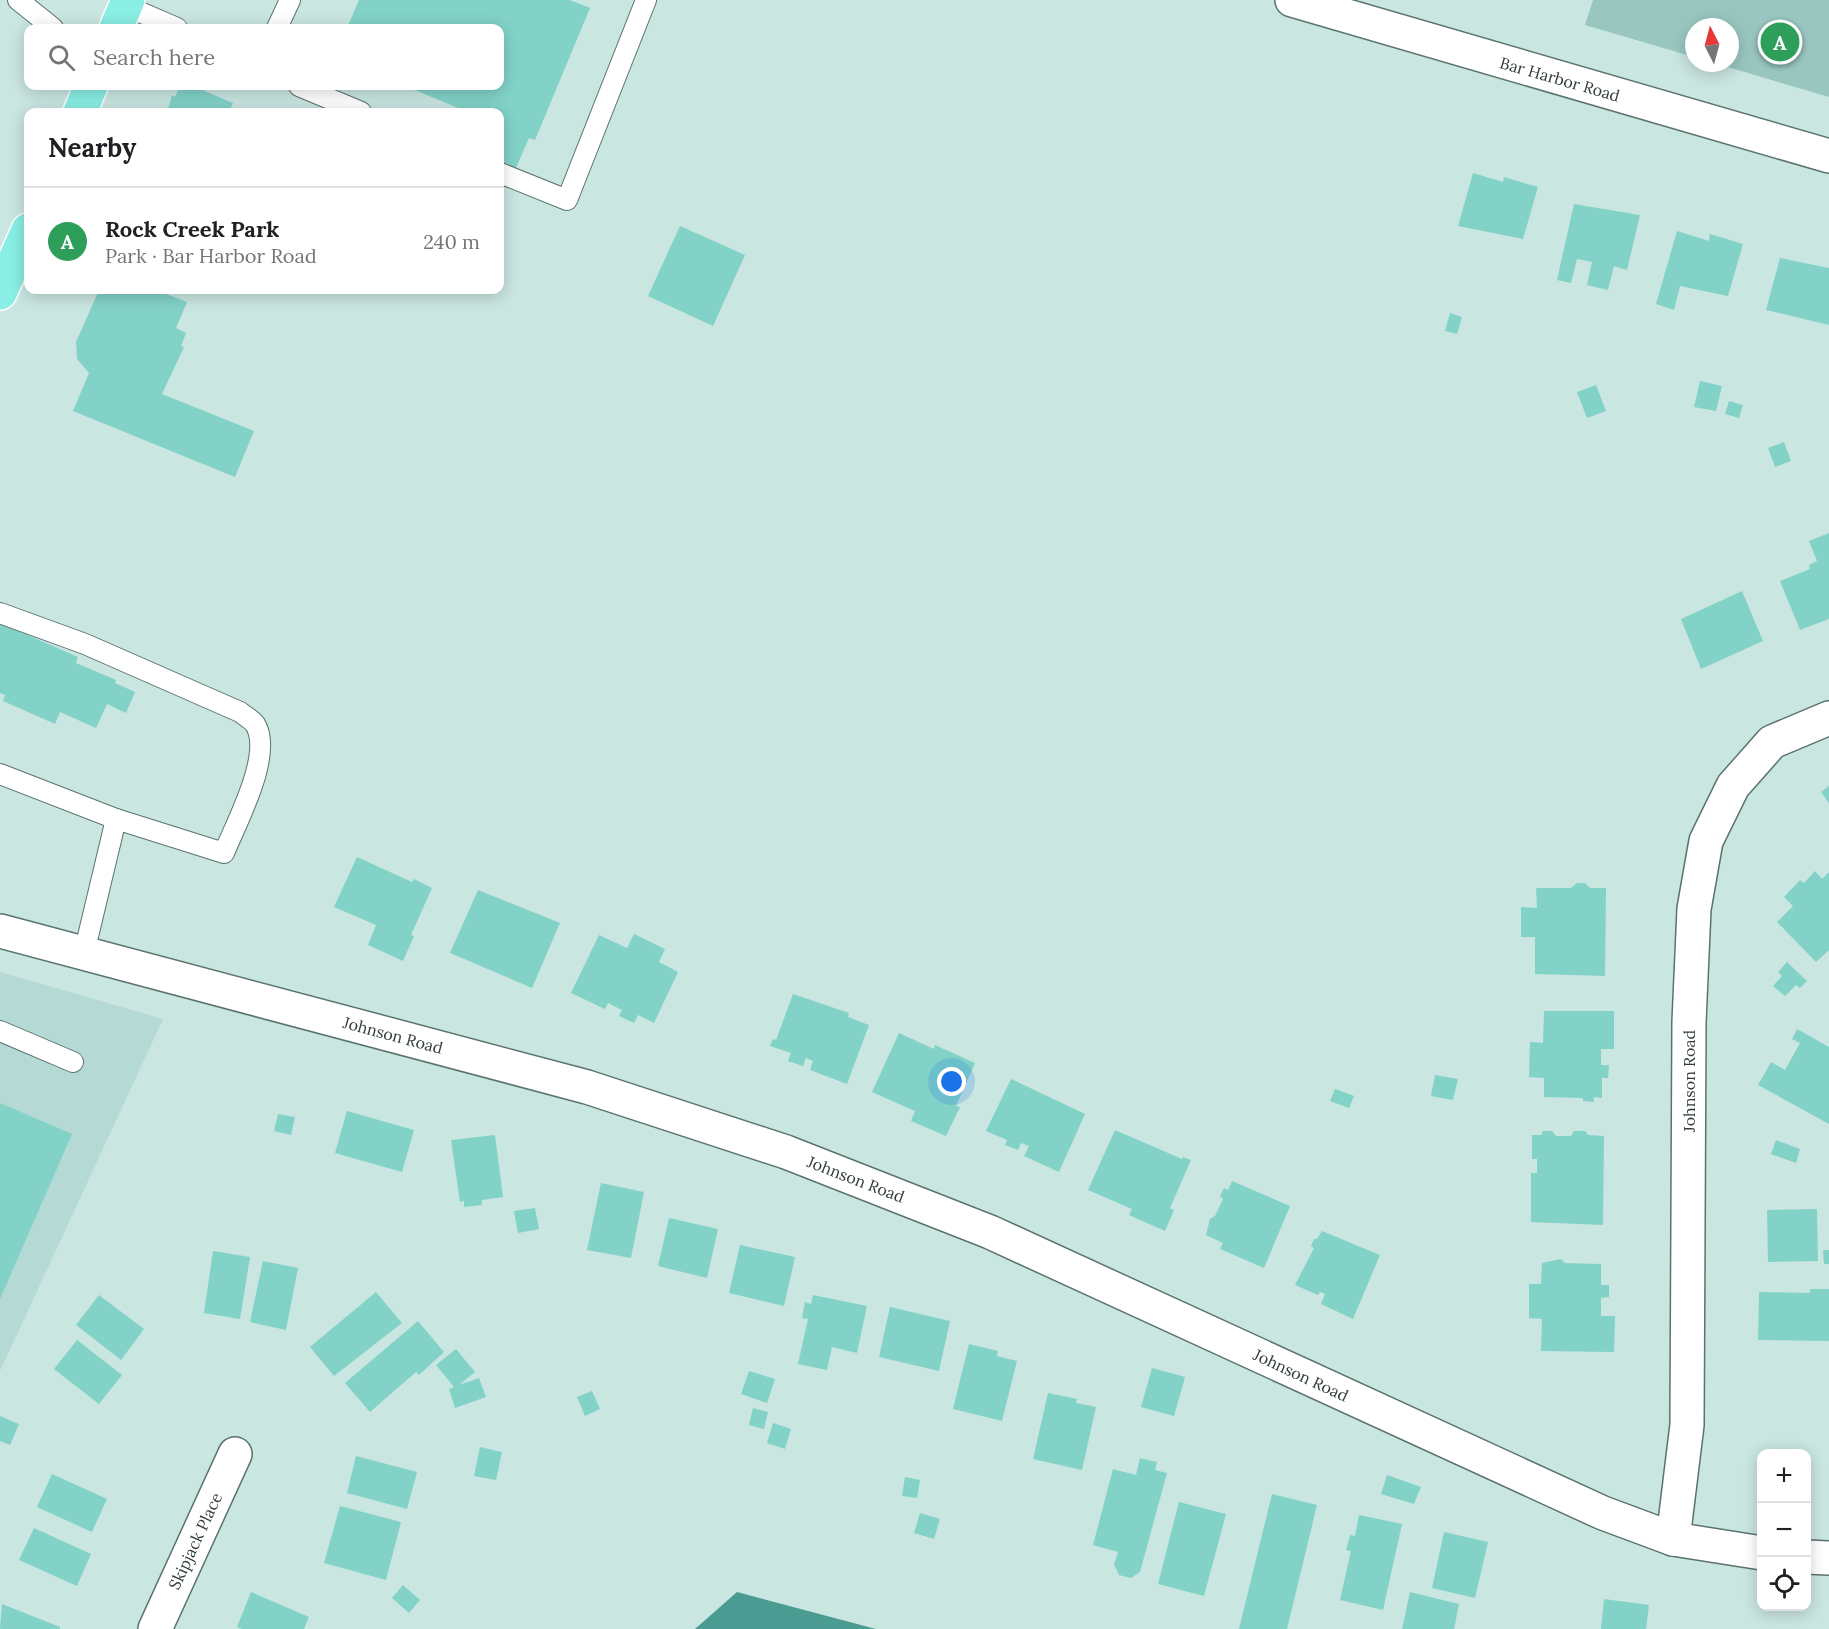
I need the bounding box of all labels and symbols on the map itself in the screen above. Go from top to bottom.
north arrow [1685,18,1739,72]
pin: A [1760,20,1800,64]
street label: Bar Harbor Road [1498,52,1623,106]
street label: Johnson Road [340,1012,445,1058]
street label: Johnson Road [1679,1029,1699,1133]
your location [937,1067,966,1096]
street label: Johnson Road [804,1151,908,1207]
street label: Johnson Road [1249,1344,1352,1406]
street label: Skipjack Place [164,1489,226,1593]

